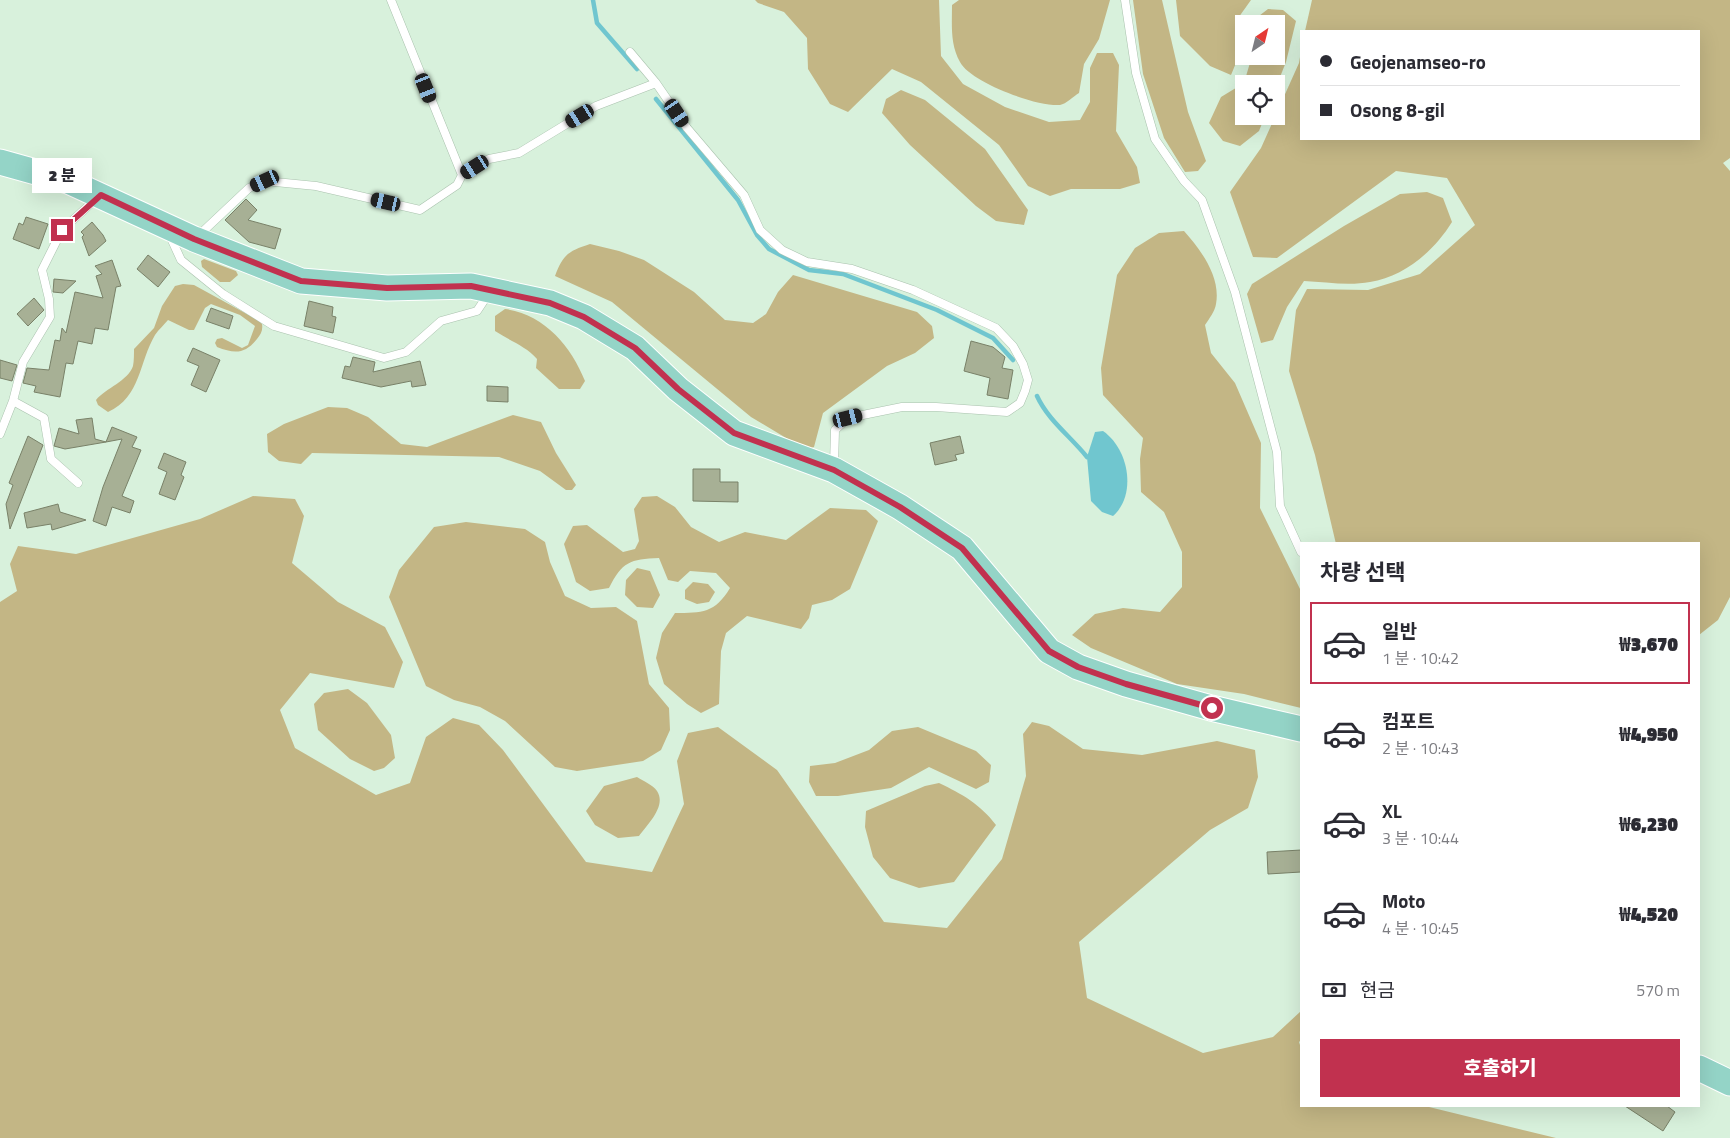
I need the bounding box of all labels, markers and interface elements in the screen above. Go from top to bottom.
north arrow [1235,15,1285,65]
map controls [1235,15,1285,125]
text: Geojenamseo-ro [1350,47,1486,76]
car [413,71,438,105]
button: locate [1235,75,1285,125]
text: Osong 8-gil [1350,95,1445,124]
car [662,96,691,130]
car [563,102,596,130]
car [458,153,491,181]
callout: 2 분 [32,158,92,192]
text: 2 분 [49,163,75,187]
car [248,168,281,194]
car [369,191,402,213]
route end [51,219,73,241]
car [831,407,864,429]
text: 차량 선택 [1320,555,1406,589]
text: 일반 [1382,616,1417,645]
icon: car [1322,621,1367,666]
text: ₩3,670 [1619,629,1678,658]
text: 1 분 · 10:42 [1382,646,1459,670]
route start [1201,697,1223,719]
text: 컴포트 [1382,706,1434,735]
icon: car [1322,711,1367,756]
text: ₩4,950 [1619,719,1678,748]
text: 2 분 · 10:43 [1382,736,1459,760]
text: XL [1382,796,1402,825]
icon: car [1322,801,1367,846]
text: ₩6,230 [1619,809,1678,838]
text: 3 분 · 10:44 [1382,826,1459,850]
text: Moto [1382,886,1425,915]
icon: car [1322,891,1367,936]
text: ₩4,520 [1619,899,1678,928]
text: 4 분 · 10:45 [1382,916,1459,940]
text: 현금 [1360,975,1395,1004]
icon: cash [1320,976,1348,1004]
text: 570 m [1636,978,1680,1002]
button: 호출하기 [1320,1039,1680,1097]

